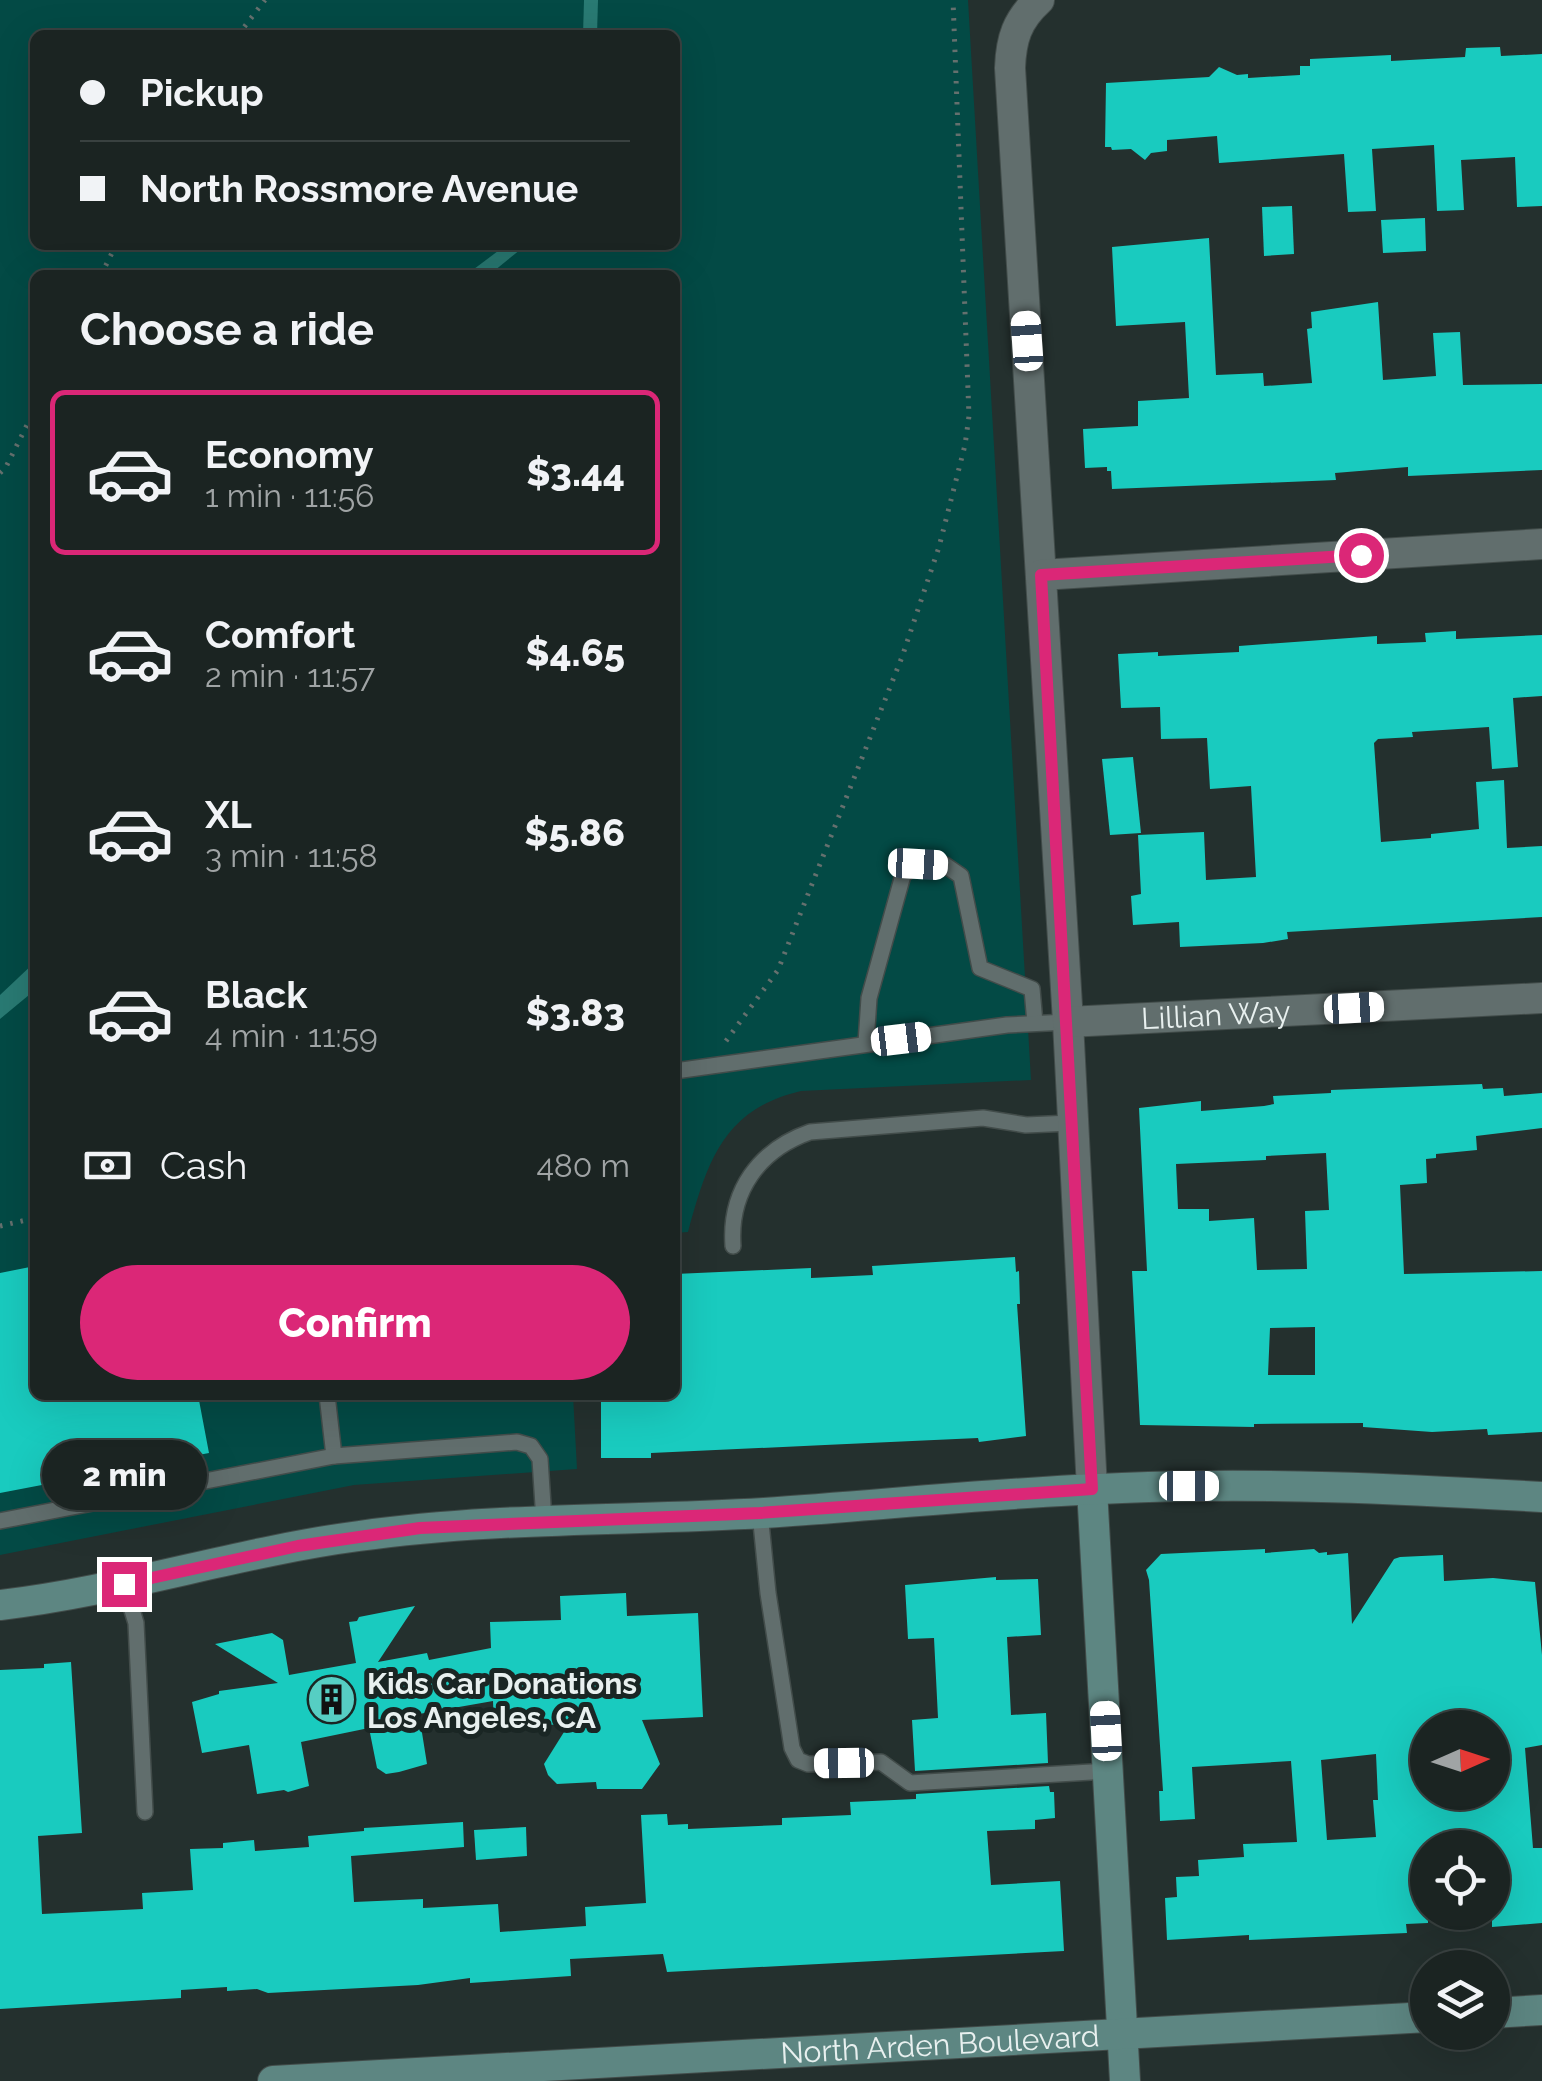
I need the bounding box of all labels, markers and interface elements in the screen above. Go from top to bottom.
text: Pickup [140,70,264,115]
text: North Rossmore Avenue [140,166,578,211]
text: Choose a ride [80,303,374,356]
car [1010,310,1044,372]
icon: car [85,428,175,518]
text: Economy [205,432,374,477]
text: $3.44 [526,450,625,495]
text: 1 min · 11:56 [205,477,374,514]
route start [1339,533,1384,578]
icon: car [85,608,175,698]
text: Comfort [205,612,355,657]
text: $4.65 [525,630,625,675]
text: 2 min · 11:57 [205,657,375,694]
icon: car [85,788,175,878]
text: XL [205,792,252,837]
text: $5.86 [524,810,625,855]
text: 3 min · 11:58 [205,837,377,874]
car [887,847,949,881]
icon: car [85,968,175,1058]
text: Black [205,972,307,1017]
text: $3.83 [526,990,625,1035]
car [1323,991,1385,1025]
street label: Lillian Way [1140,993,1291,1036]
text: 4 min · 11:59 [205,1017,378,1054]
car [869,1020,933,1058]
icon: cash [80,1138,135,1193]
text: Cash [160,1143,247,1188]
text: 480 m [536,1147,630,1184]
button: Confirm [80,1265,630,1380]
callout: 2 min [42,1439,206,1509]
text: 2 min [82,1456,167,1493]
car [1159,1471,1219,1501]
route end [102,1562,147,1607]
place label: Kids Car Donations Los Angeles, CA [367,1666,637,1735]
building icon: Kids Car Donations Los Angeles, CA [306,1674,358,1726]
car [1089,1700,1123,1762]
north arrow [1410,1710,1510,1810]
map controls [1410,1710,1510,2050]
car [814,1747,874,1779]
button: locate [1410,1830,1510,1930]
button: layers [1410,1950,1510,2050]
street label: North Arden Boulevard [780,2018,1100,2070]

